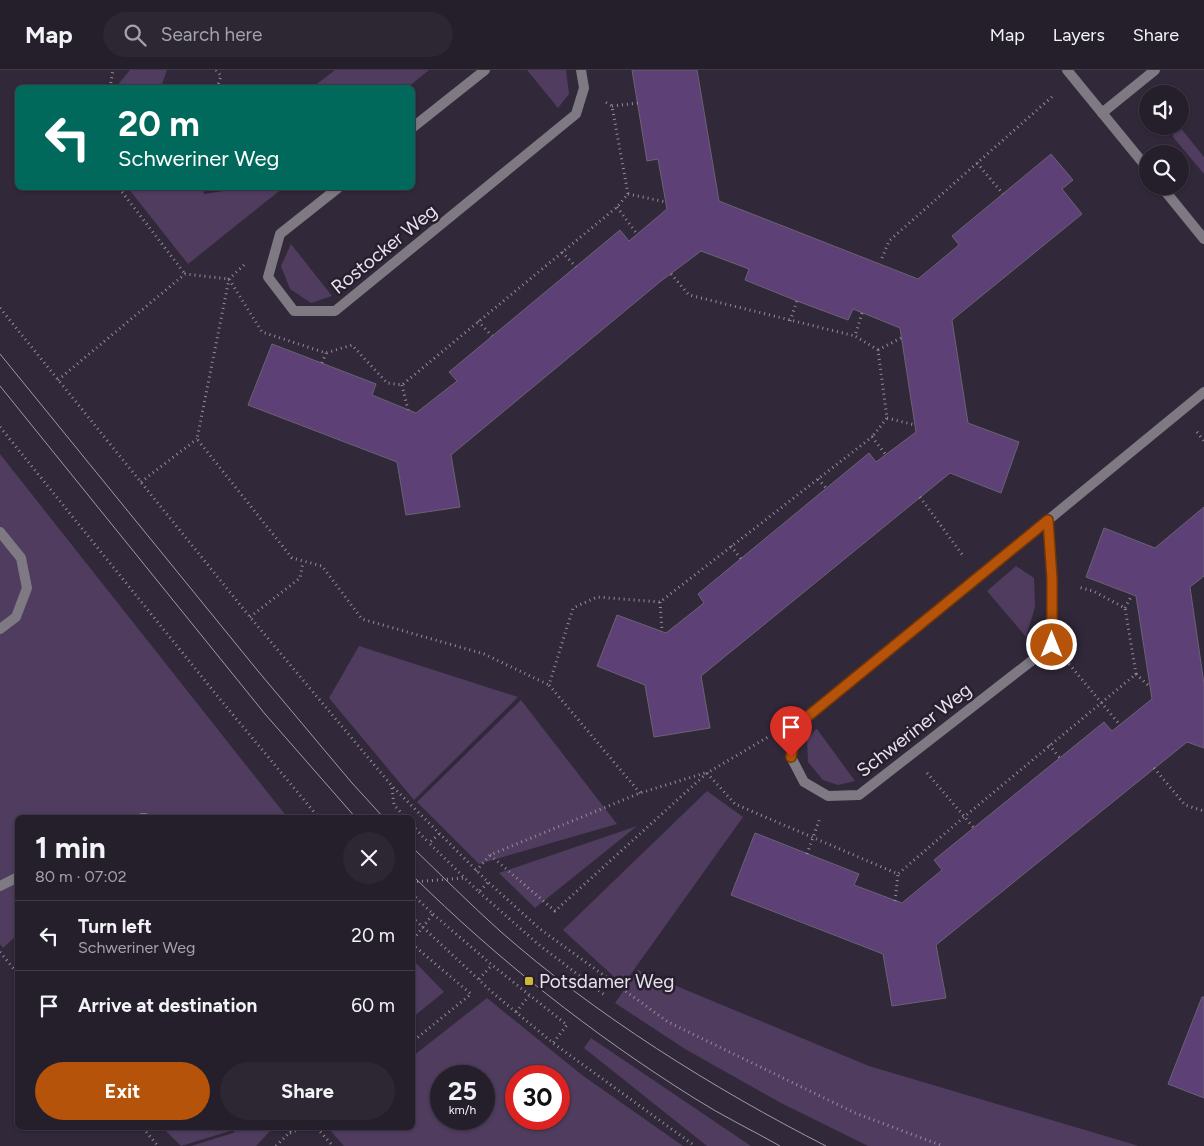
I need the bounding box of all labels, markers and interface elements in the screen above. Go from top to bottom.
search box [103,12,453,57]
text: Map [25,20,73,49]
icon: search [121,21,149,49]
text: Search here [161,23,262,46]
text: Map [990,24,1025,46]
text: Layers [1053,24,1105,46]
text: Share [1133,24,1179,46]
map controls [1139,85,1189,195]
button: sound [1139,85,1189,135]
text: 20 m [118,103,200,145]
icon: left [35,105,100,170]
text: Schweriner Weg [118,145,279,172]
button: search [1139,145,1189,195]
street label: Rostocker Weg [326,199,442,299]
position arrow [1025,618,1077,670]
street label: Schweriner Weg [852,678,976,782]
pin [770,706,812,757]
icon: arrive [777,713,805,741]
text: 1 min [35,829,106,866]
button: close [343,832,395,884]
text: 80 m · 07:02 [35,867,127,886]
text: Turn left [78,915,152,938]
icon: left [35,922,63,950]
text: 20 m [351,924,395,947]
text: Schweriner Weg [78,938,195,957]
place label: Potsdamer Weg [539,970,674,993]
marker: Potsdamer Weg [523,975,535,987]
icon: arrive [35,992,63,1020]
text: Arrive at destination [78,994,257,1017]
text: 60 m [351,994,395,1017]
button: Exit [35,1062,210,1120]
button: Share [220,1062,395,1120]
speed limit sign: 30 [505,1065,570,1130]
text: 25 [448,1076,477,1106]
text: km/h [449,1103,476,1117]

